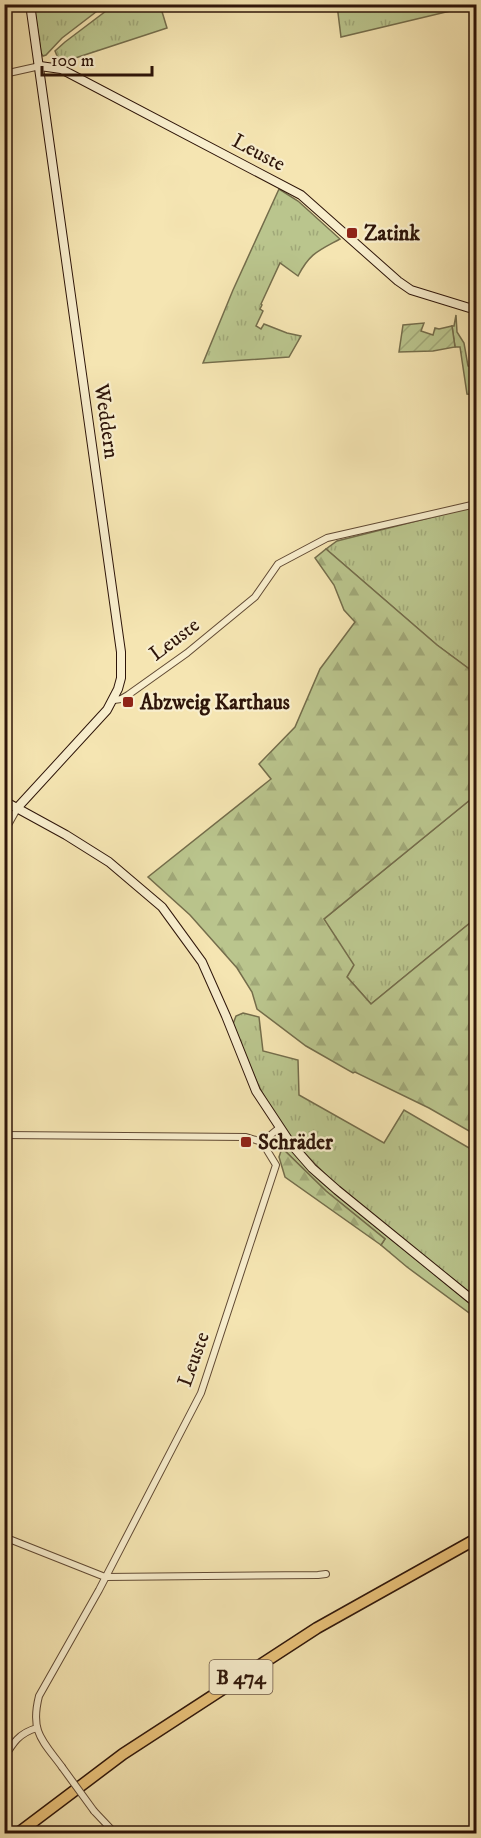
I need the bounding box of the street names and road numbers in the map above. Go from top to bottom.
street label: Leuste [228,128,290,178]
street label: Weddern [88,381,124,460]
street label: Leuste [144,612,205,667]
street label: Leuste [172,1328,216,1390]
road number: B 474 [210,1660,272,1694]

